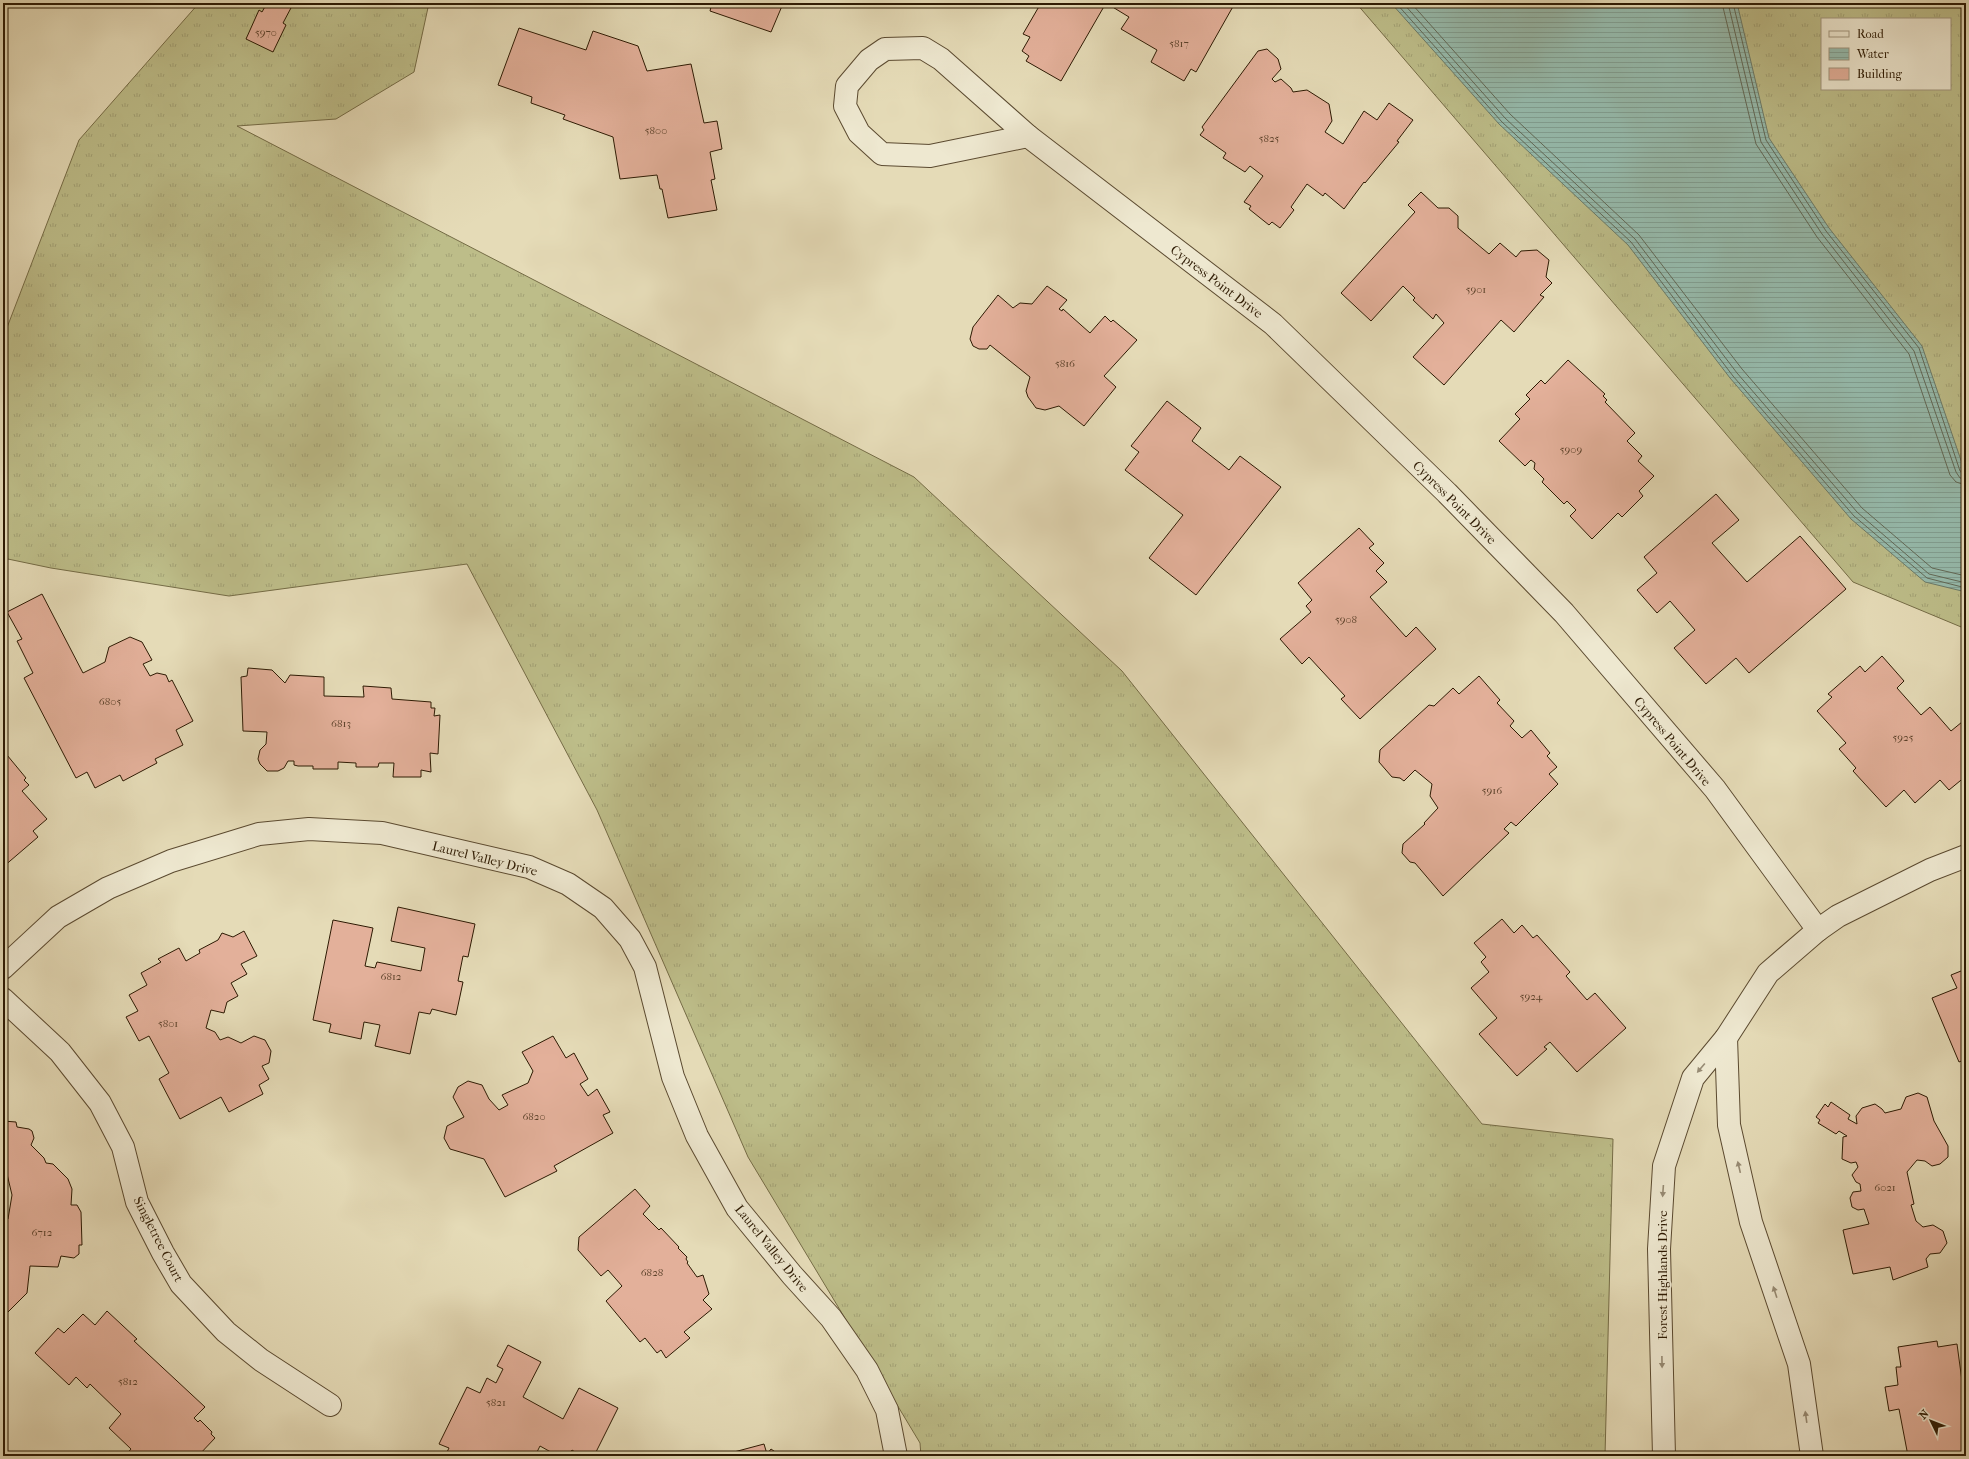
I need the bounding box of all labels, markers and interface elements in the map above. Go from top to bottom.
legend [1821,18,1951,90]
house number: 5970 [255,26,277,39]
text: Road [1857,27,1884,41]
house number: 5817 [1169,37,1189,50]
text: Water [1856,47,1890,61]
text: Building [1857,67,1902,81]
house number: 5800 [645,124,667,137]
house number: 5825 [1259,132,1280,145]
street label: Cypress Point Drive [1168,242,1266,321]
house number: 5901 [1466,283,1486,296]
house number: 5816 [1055,357,1075,370]
house number: 5909 [1560,443,1582,456]
street label: Cypress Point Drive [1410,458,1500,547]
house number: 5908 [1335,613,1357,626]
street label: Cypress Point Drive [1631,694,1715,789]
house number: 6805 [99,695,121,708]
house number: 6813 [331,717,351,730]
house number: 5925 [1893,731,1914,744]
house number: 5916 [1482,784,1502,797]
street label: Laurel Valley Drive [431,838,540,879]
house number: 6812 [380,970,402,983]
house number: 5924 [1520,990,1543,1003]
house number: 5801 [158,1017,178,1030]
one-way arrow [1696,1063,1705,1073]
house number: 6820 [522,1110,546,1123]
one-way arrow [1735,1161,1741,1173]
house number: 6021 [1874,1181,1896,1194]
one-way arrow [1659,1185,1666,1197]
street label: Singletree Court [131,1194,187,1285]
street label: Laurel Valley Drive [732,1202,812,1295]
street label: Forest Highlands Drive [1655,1210,1670,1340]
house number: 6712 [32,1226,53,1239]
house number: 6828 [641,1266,663,1279]
one-way arrow [1771,1285,1777,1297]
one-way arrow [1659,1356,1665,1369]
house number: 5812 [118,1375,138,1388]
house number: 5821 [486,1396,506,1409]
north arrow [1911,1401,1951,1441]
text: N [1916,1407,1932,1422]
one-way arrow [1803,1411,1809,1423]

